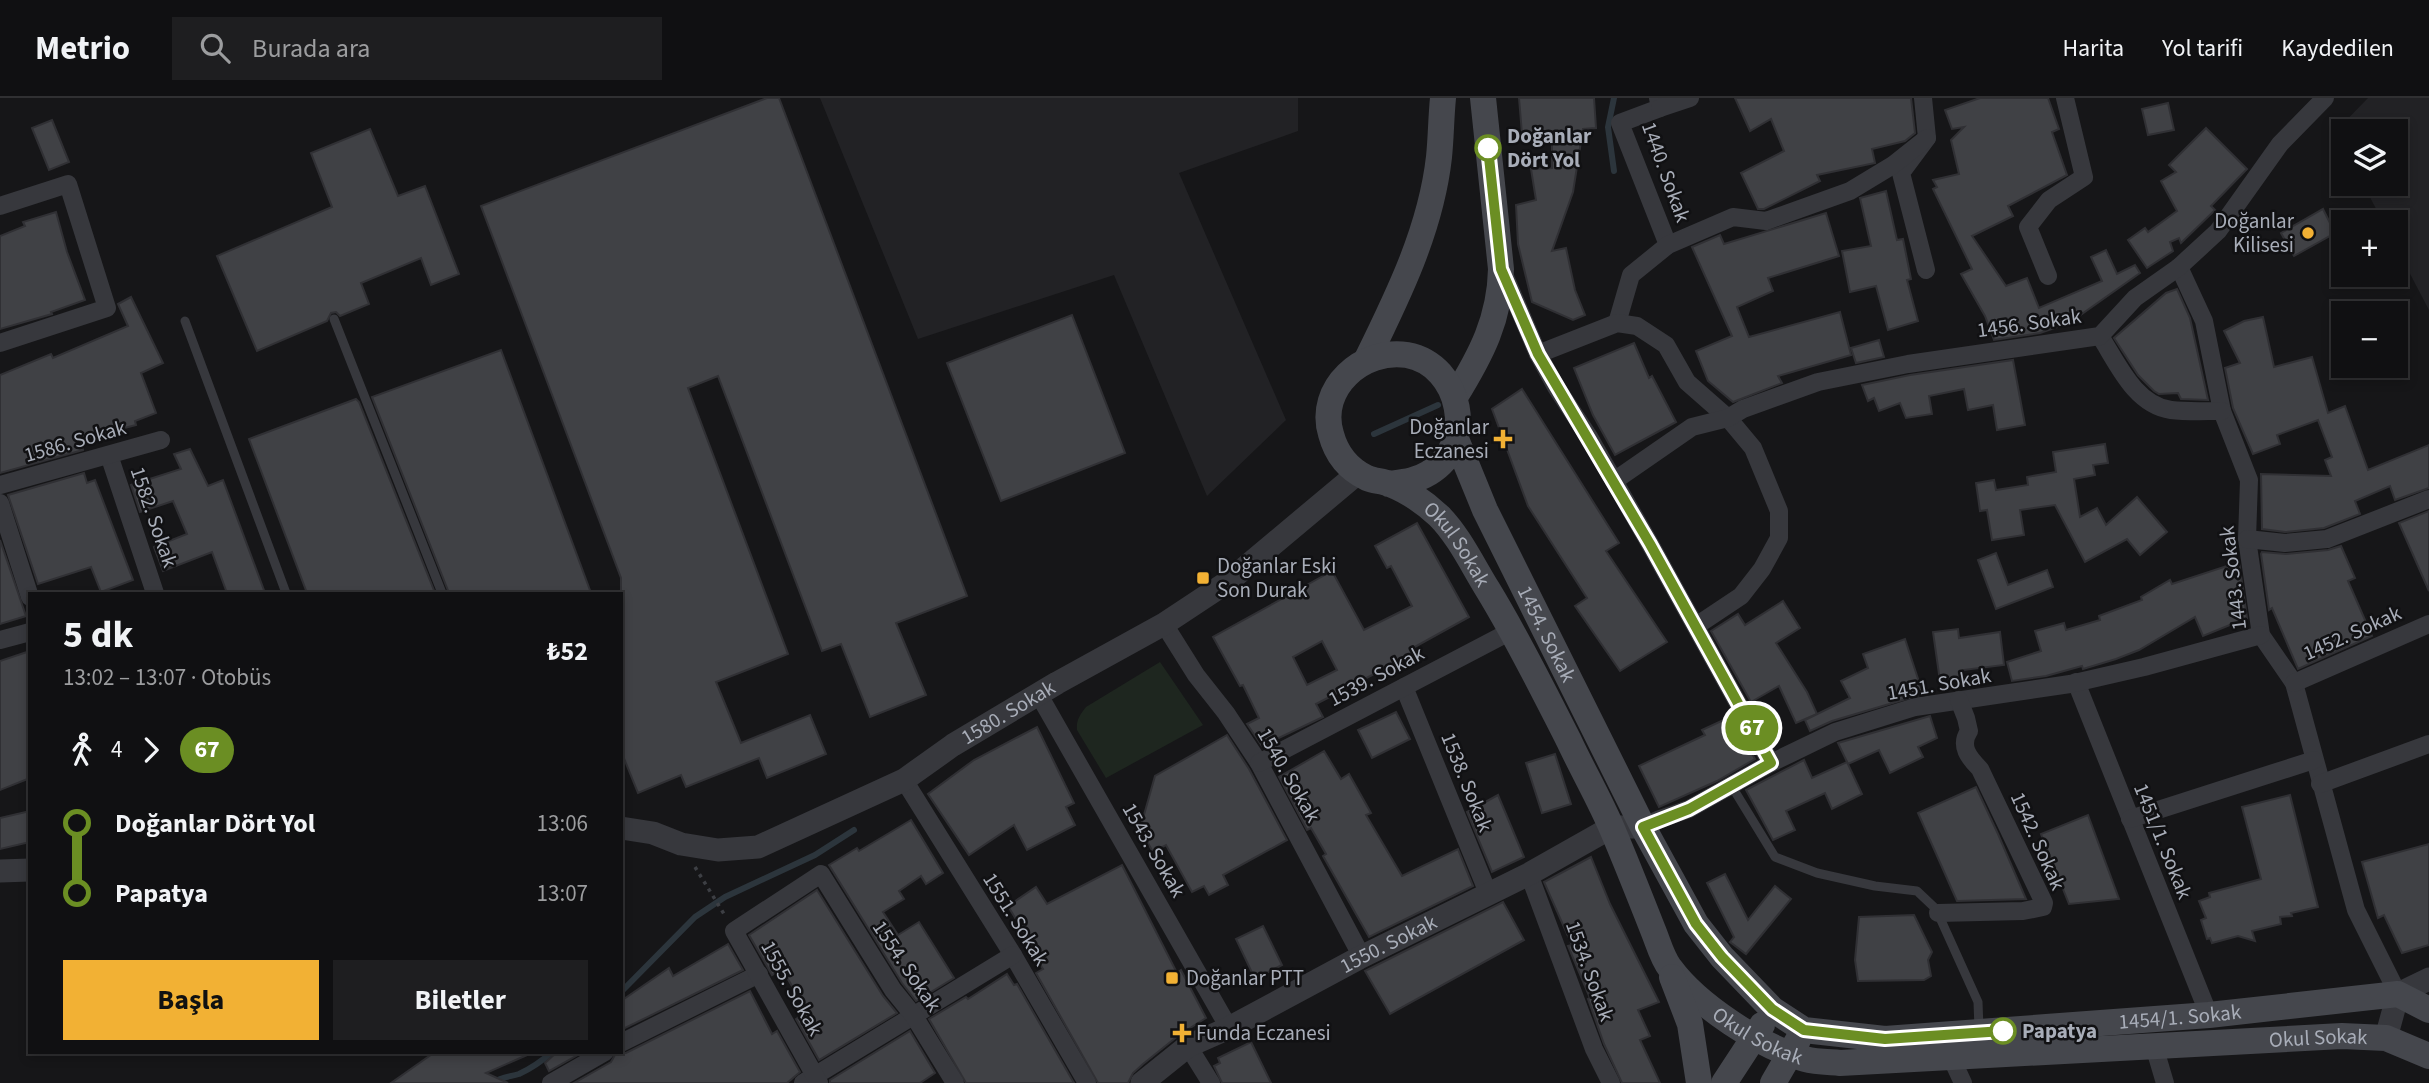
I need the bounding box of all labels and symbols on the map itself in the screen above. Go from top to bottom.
street label: 1440. Sokak [1634,118,1698,227]
place label: Doğanlar Dört Yol [1507,121,1592,175]
marker: Doğanlar Dört Yol [1475,135,1501,161]
place label: Doğanlar Kilisesi [2214,206,2295,260]
marker: Doğanlar Kilisesi [2300,225,2316,241]
street label: 1456. Sokak [1975,301,2084,345]
street label: 1586. Sokak [20,412,130,470]
place label: Doğanlar Eczanesi [1409,412,1490,466]
marker: Doğanlar Eczanesi [1495,431,1511,447]
street label: 1582. Sokak [123,463,185,572]
street label: Okul Sokak [1417,494,1498,593]
street label: 1443. Sokak [2212,523,2254,632]
place label: Doğanlar Eski Son Durak [1217,551,1336,605]
marker: Doğanlar Eski Son Durak [1195,570,1211,586]
street label: 1454. Sokak [1510,580,1584,688]
street label: 1452. Sokak [2298,598,2407,668]
street label: 1539. Sokak [1323,638,1430,714]
street label: 1451. Sokak [1885,660,1994,708]
street label: 1580. Sokak [955,672,1061,752]
line badge: 67 [1720,705,1784,751]
street label: 1540. Sokak [1250,722,1329,828]
street label: 1538. Sokak [1433,728,1501,837]
street label: 1451/1. Sokak [2126,778,2200,904]
street label: 1542. Sokak [2003,787,2073,896]
street label: 1543. Sokak [1115,797,1194,903]
street label: 1551. Sokak [975,867,1057,972]
street label: 1550. Sokak [1334,907,1442,981]
street label: 1554. Sokak [865,914,949,1018]
street label: 1534. Sokak [1558,917,1622,1026]
street label: 1555. Sokak [753,935,831,1042]
place label: Doğanlar PTT [1186,963,1304,993]
marker: Doğanlar PTT [1164,970,1180,986]
street label: 1454/1. Sokak [2118,996,2243,1037]
street label: Okul Sokak [1706,999,1807,1073]
place label: Papatya [2022,1016,2097,1046]
place label: Funda Eczanesi [1196,1018,1331,1048]
marker: Papatya [1990,1018,2016,1044]
street label: Okul Sokak [2268,1021,2369,1055]
marker: Funda Eczanesi [1174,1025,1190,1041]

